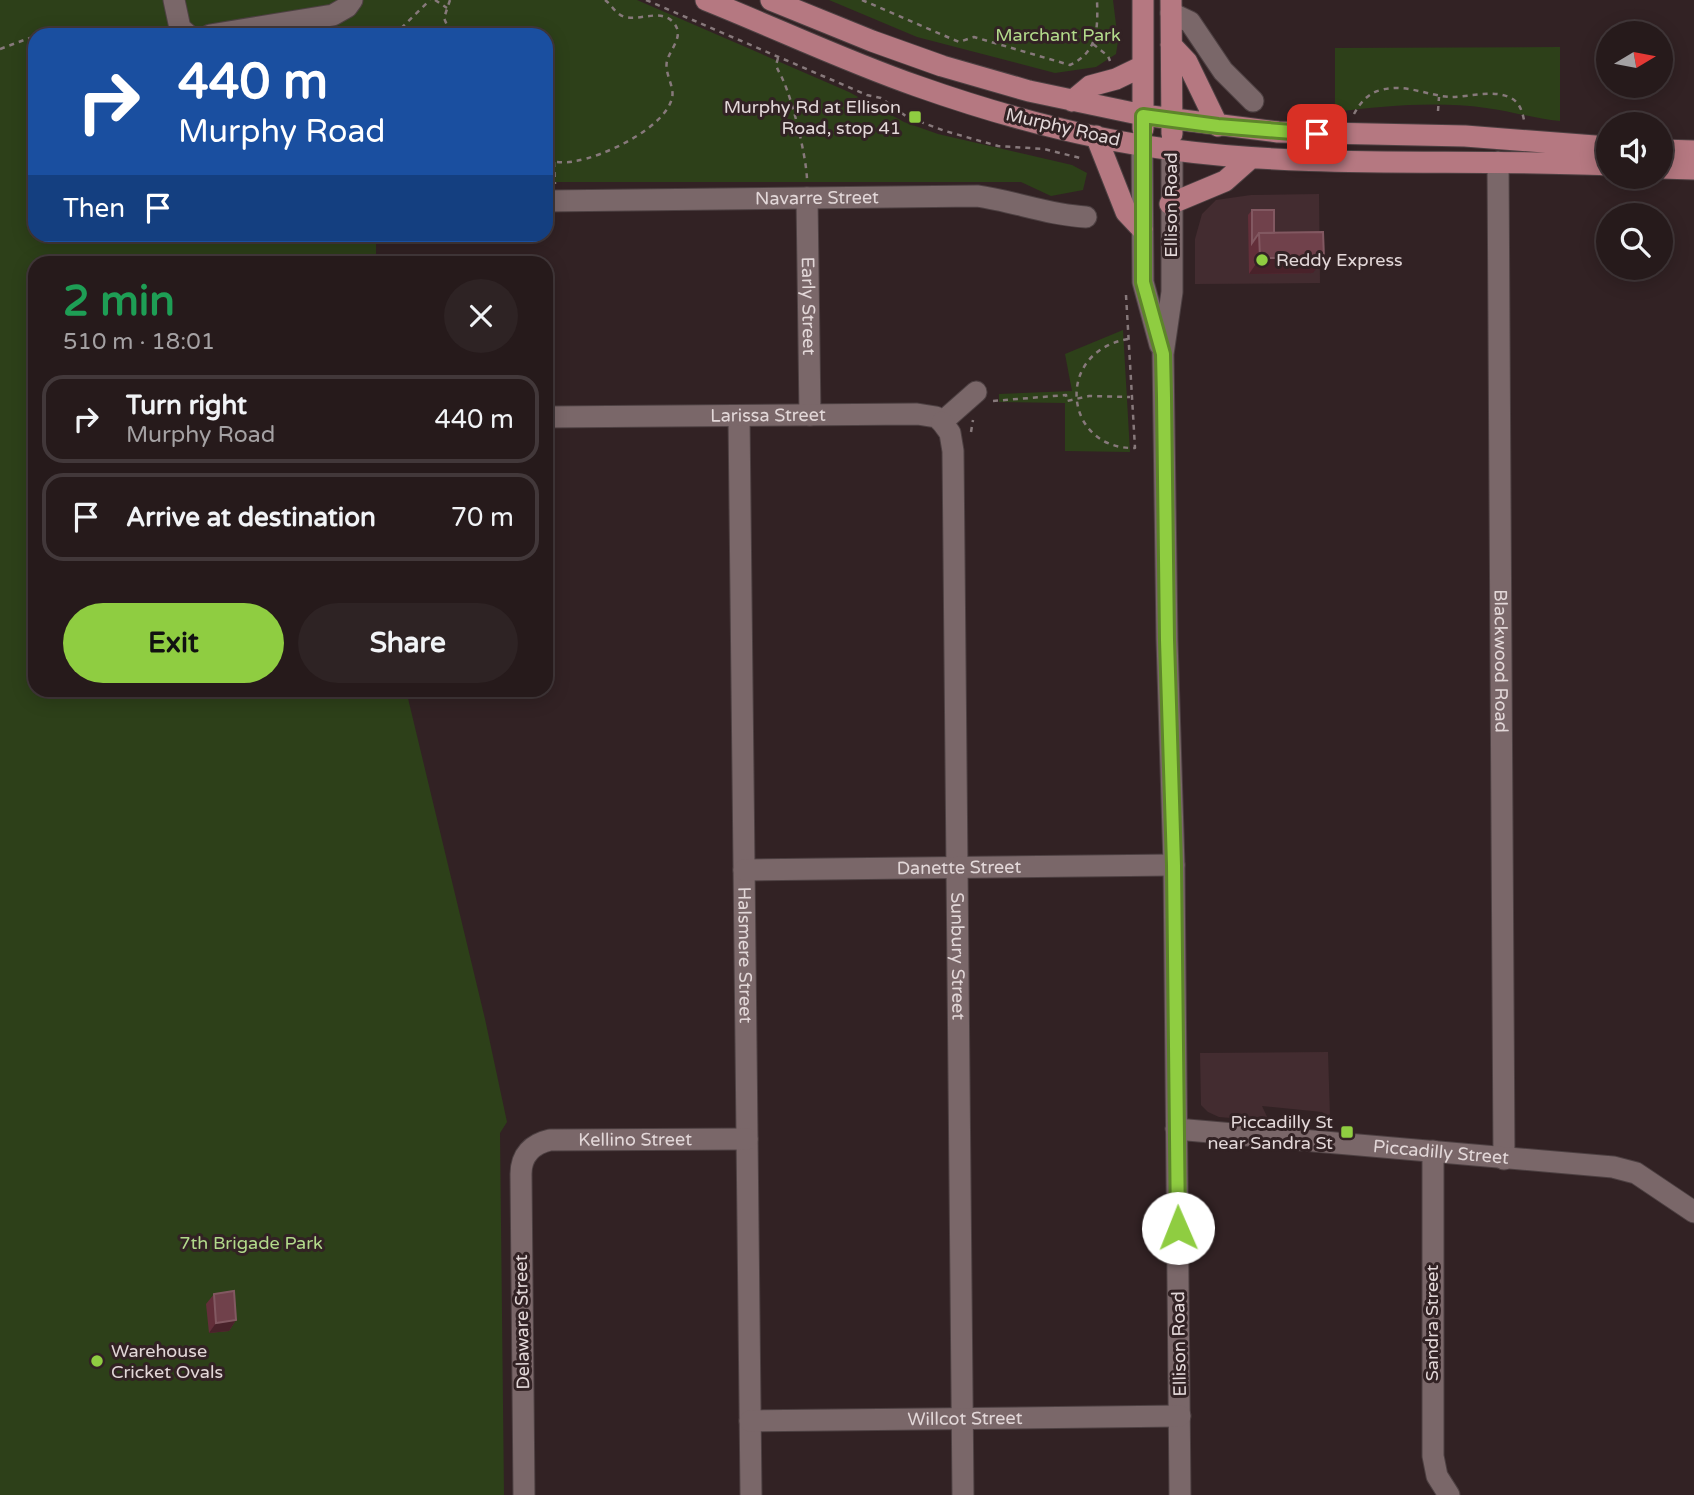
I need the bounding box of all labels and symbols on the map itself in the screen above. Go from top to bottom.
north arrow [1596,21,1673,98]
park label: Marchant Park [995,24,1121,46]
place label: Murphy Rd at Ellison Road, stop 41 [724,96,901,139]
street label: Murphy Road [1004,103,1122,151]
pin [1287,104,1347,164]
marker: Murphy Rd at Ellison Road, stop 41 [907,109,923,125]
street label: Ellison Road [1160,152,1182,258]
street label: Navarre Street [755,186,879,210]
place label: Reddy Express [1276,249,1403,271]
marker: Reddy Express [1254,252,1270,268]
street label: Early Street [797,256,820,356]
street label: Larissa Street [710,404,826,427]
street label: Blackwood Road [1490,589,1512,733]
street label: Danette Street [897,856,1022,879]
street label: Halsmere Street [733,887,757,1023]
street label: Sunbury Street [946,892,969,1020]
place label: Piccadilly St near Sandra St [1207,1111,1333,1154]
marker: Piccadilly St near Sandra St [1339,1124,1355,1140]
street label: Kellino Street [578,1128,692,1151]
street label: Piccadilly Street [1372,1135,1510,1169]
position arrow [1141,1191,1215,1265]
park label: 7th Brigade Park [179,1232,323,1254]
street label: Delaware Street [510,1254,534,1390]
street label: Sandra Street [1421,1265,1443,1381]
street label: Ellison Road [1167,1291,1191,1397]
place label: Warehouse Cricket Ovals [111,1340,223,1383]
marker: Warehouse Cricket Ovals [89,1353,105,1369]
street label: Willcot Street [907,1407,1023,1430]

